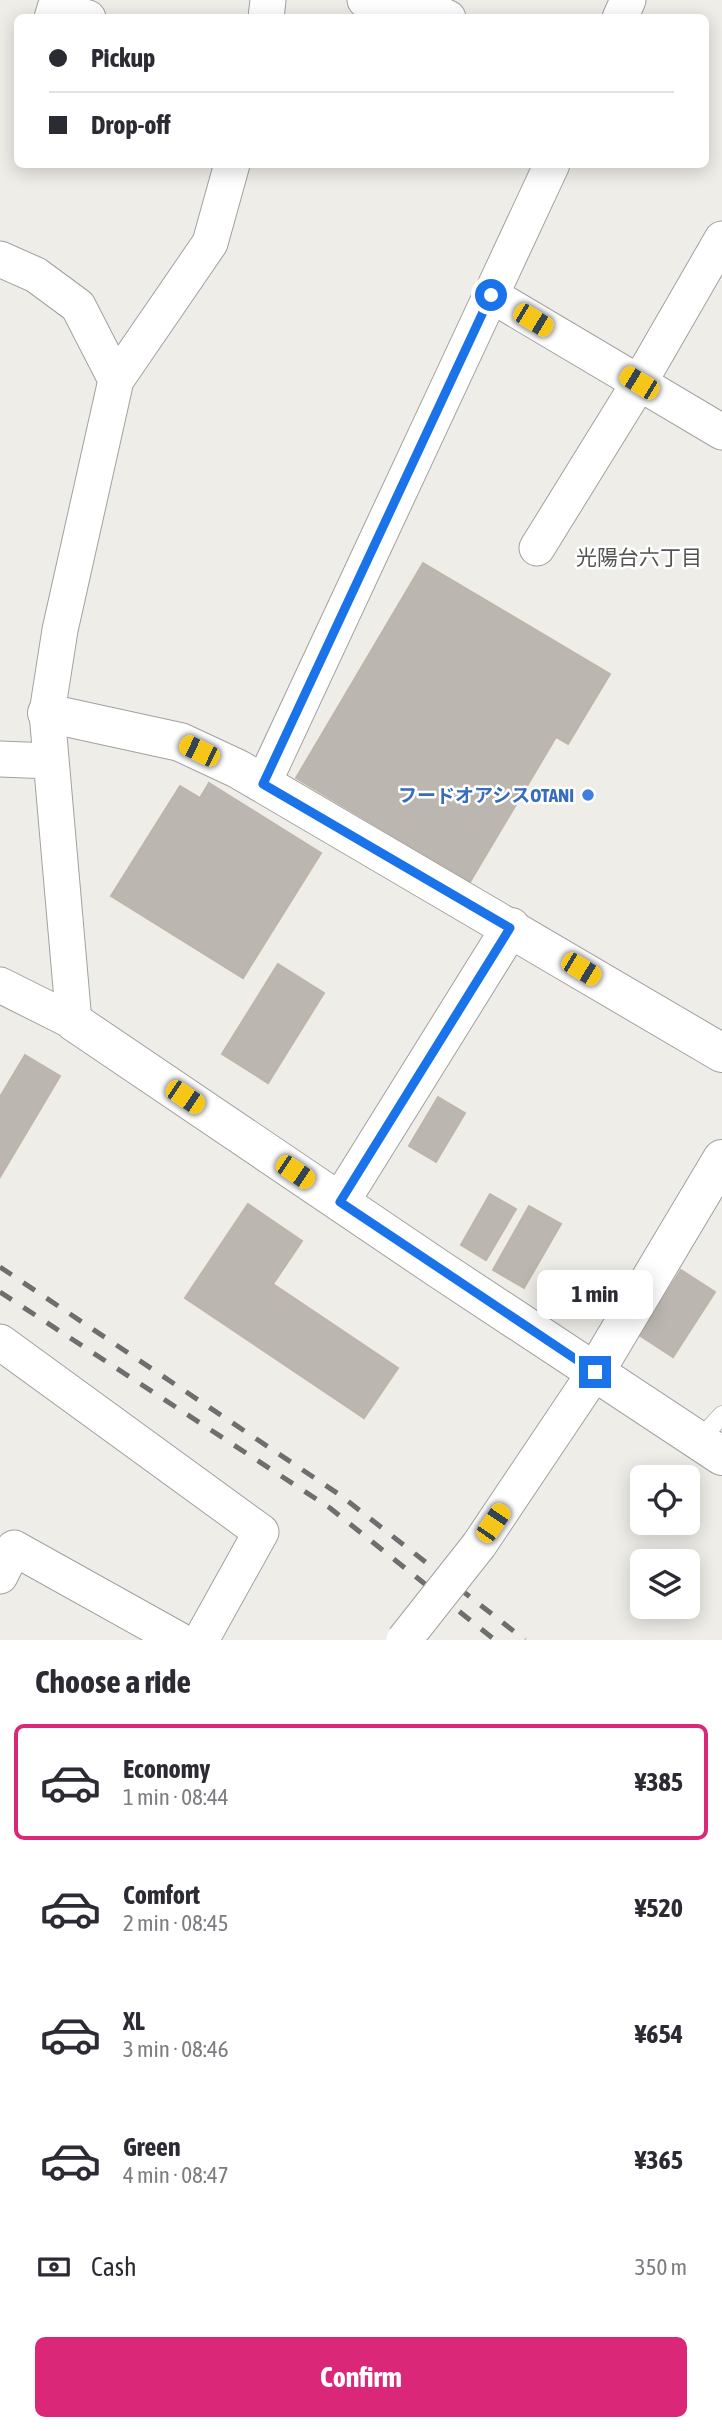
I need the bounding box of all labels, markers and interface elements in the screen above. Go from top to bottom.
text: Pickup [91,43,155,73]
text: Drop-off [91,110,171,140]
route start [475,279,507,311]
car [510,300,557,340]
car [616,363,663,403]
district label: 光陽台六丁目 [576,545,702,569]
car [176,732,223,770]
place label: フードオアシスOTANI [398,784,574,806]
marker: フードオアシスOTANI [580,787,596,803]
car [558,949,605,989]
car [162,1077,209,1117]
car [272,1152,319,1192]
callout: 1 min [537,1270,653,1320]
text: 1 min [572,1281,618,1307]
route end [579,1356,611,1388]
map controls [630,1465,700,1619]
button: locate [630,1465,700,1535]
car [473,1500,514,1546]
button: layers [630,1549,700,1619]
text: Choose a ride [35,1663,191,1700]
icon: car [39,1751,102,1814]
text: Economy [123,1754,210,1784]
text: ¥385 [635,1767,683,1797]
text: 1 min · 08:44 [123,1784,229,1810]
icon: car [39,1877,102,1940]
text: Comfort [123,1880,200,1910]
text: ¥520 [635,1893,683,1923]
text: 2 min · 08:45 [123,1910,229,1936]
icon: car [39,2003,102,2066]
text: XL [123,2006,145,2036]
text: ¥654 [635,2019,683,2049]
text: 3 min · 08:46 [123,2036,229,2062]
icon: car [39,2129,102,2192]
text: Green [123,2132,181,2162]
text: ¥365 [635,2145,683,2175]
text: 4 min · 08:47 [123,2162,229,2188]
icon: cash [35,2248,73,2286]
text: Cash [91,2252,137,2282]
text: 350 m [635,2254,687,2280]
button: Confirm [35,2337,687,2417]

